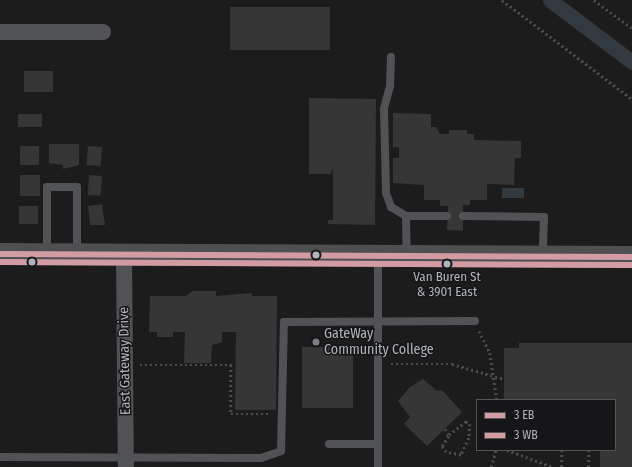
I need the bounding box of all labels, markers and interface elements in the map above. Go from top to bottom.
unlabelled marker [311,250,321,260]
unlabelled marker [27,257,37,267]
marker: Van Buren St & 3901 East [442,259,452,269]
place label: Van Buren St & 3901 East [413,270,481,301]
street label: East Gateway Drive [116,307,134,415]
place label: GateWay Community College [324,326,434,358]
marker: GateWay Community College [311,337,321,347]
legend [476,399,616,451]
text: 3 EB [514,408,534,422]
text: 3 WB [514,428,538,442]

